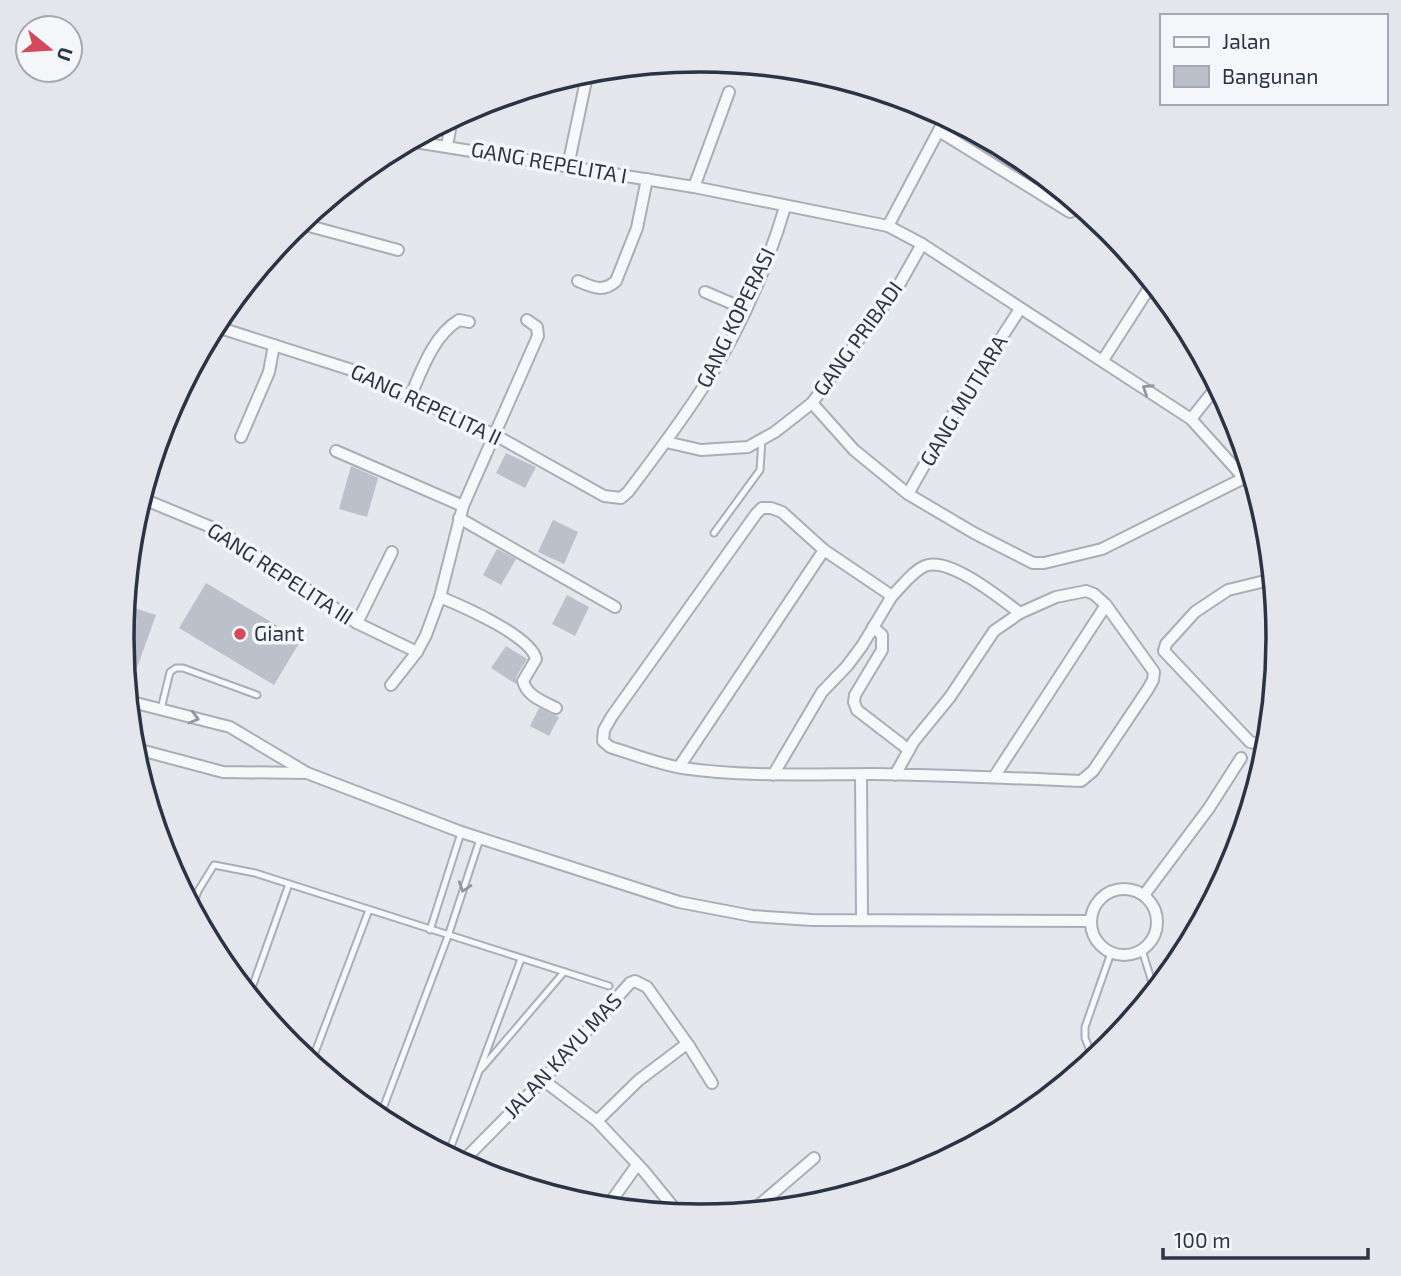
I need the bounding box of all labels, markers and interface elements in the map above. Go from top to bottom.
north arrow [14,14,84,84]
legend [1160,14,1387,105]
text: Jalan [1222,28,1271,53]
text: U [53,45,79,64]
text: Bangunan [1222,63,1318,88]
street label: GANG REPELITA I [469,136,629,188]
street label: GANG KOPERASI [690,243,779,391]
street label: GANG PRIBADI [807,276,907,400]
street label: GANG MUTIARA [914,330,1012,470]
street label: GANG REPELITA II [347,358,506,449]
one-way arrow [1142,385,1155,398]
street label: GANG REPELITA III [203,516,358,629]
place label: Giant [254,620,304,645]
marker: Giant [232,626,248,642]
one-way arrow [188,710,200,724]
one-way arrow [458,880,472,892]
street label: JALAN KAYU MAS [498,987,626,1123]
scale bar [1163,1216,1368,1260]
text: 100 m [1174,1227,1231,1252]

